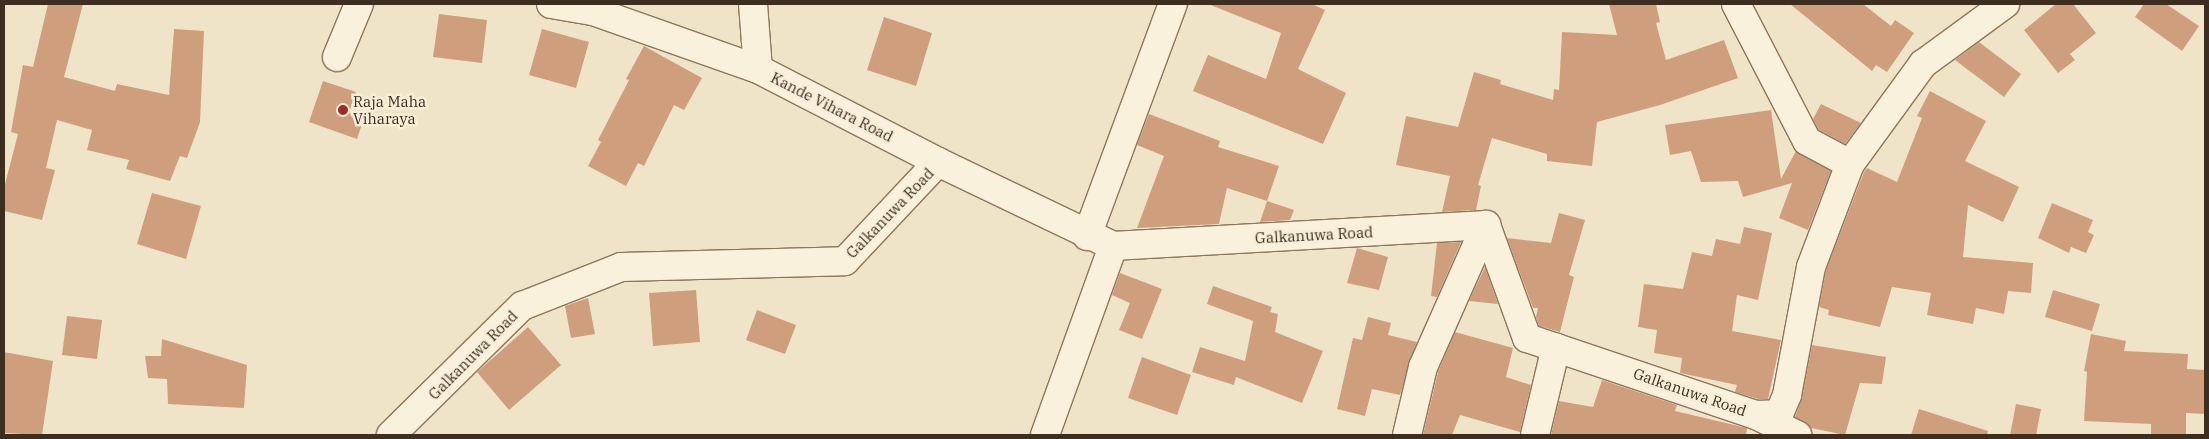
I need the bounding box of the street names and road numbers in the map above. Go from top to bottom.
street label: Kande Vihara Road [768,68,896,146]
street label: Galkanuwa Road [842,164,938,262]
street label: Galkanuwa Road [1254,223,1374,247]
street label: Galkanuwa Road [425,307,521,403]
street label: Galkanuwa Road [1631,364,1749,420]

